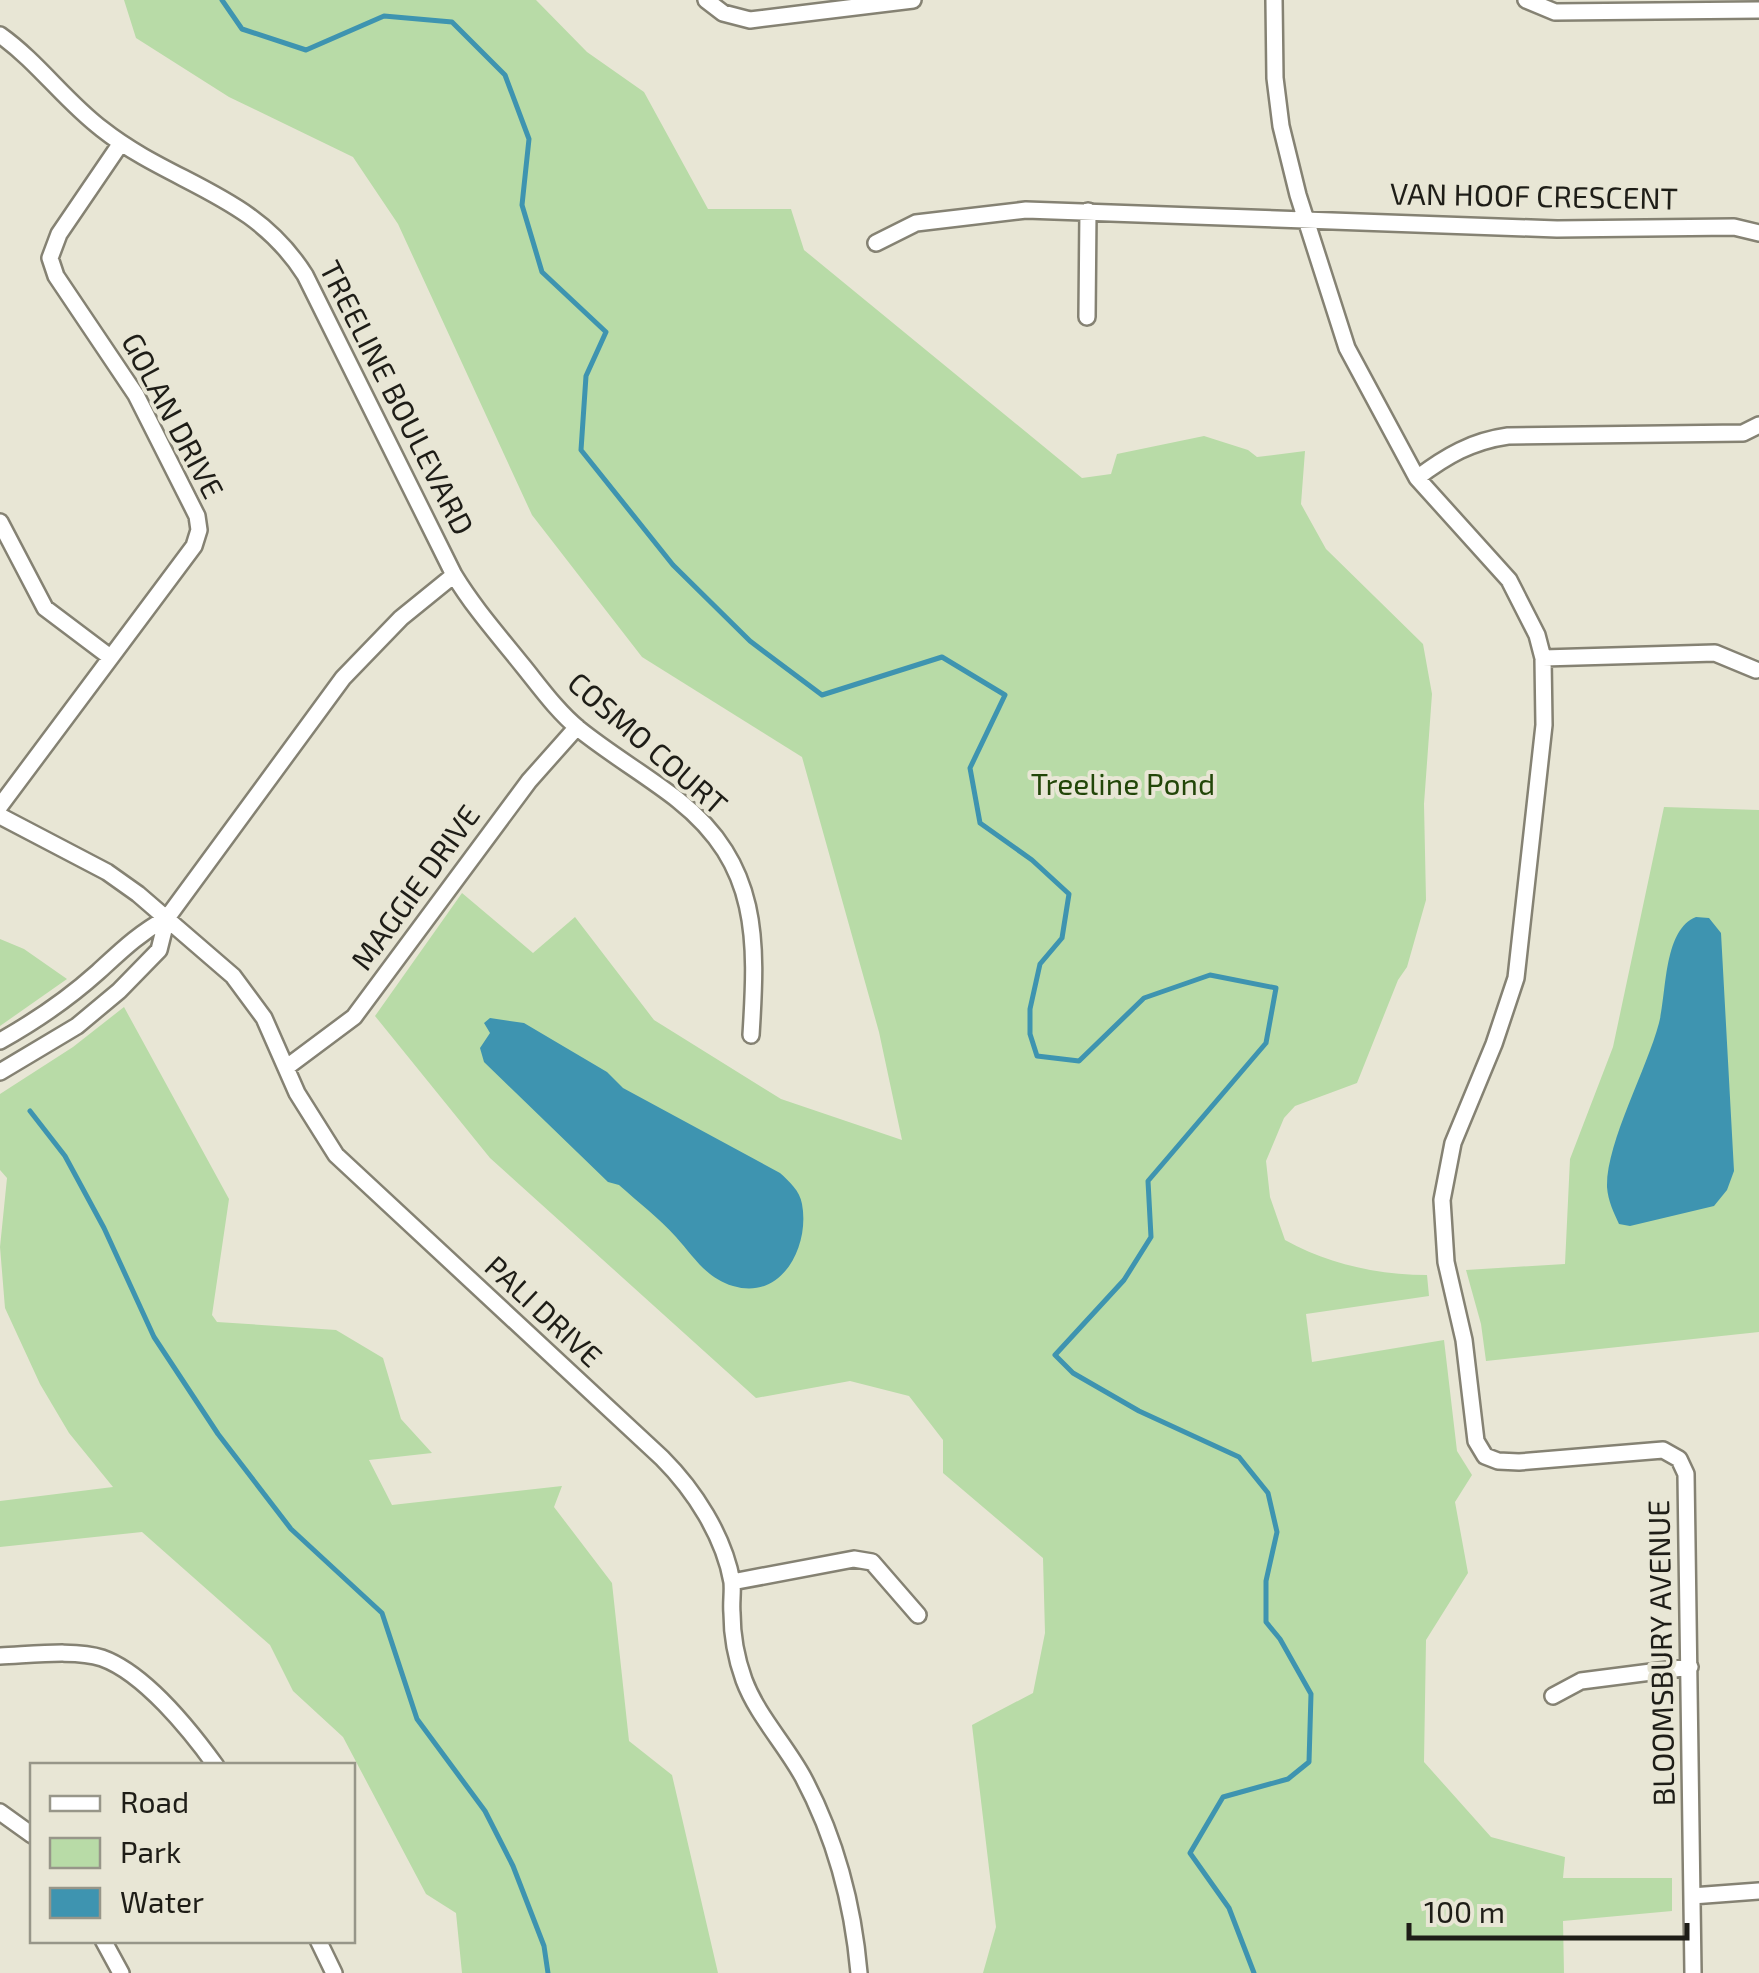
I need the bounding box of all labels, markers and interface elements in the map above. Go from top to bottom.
street label: VAN HOOF CRESCENT [1390,174,1678,216]
street label: TREELINE BOULEVARD [313,254,483,540]
street label: GOLAN DRIVE [115,326,232,504]
street label: COSMO COURT [561,664,735,821]
park label: Treeline Pond [1031,765,1215,801]
street label: MAGGIE DRIVE [342,797,486,976]
street label: PALI DRIVE [478,1247,610,1374]
street label: BLOOMSBURY AVENUE [1639,1500,1681,1807]
legend [30,1763,355,1943]
text: Road [120,1783,189,1819]
text: Park [120,1833,181,1869]
scale bar [1409,1878,1686,1940]
text: Water [120,1883,204,1919]
text: 100 m [1424,1893,1505,1929]

